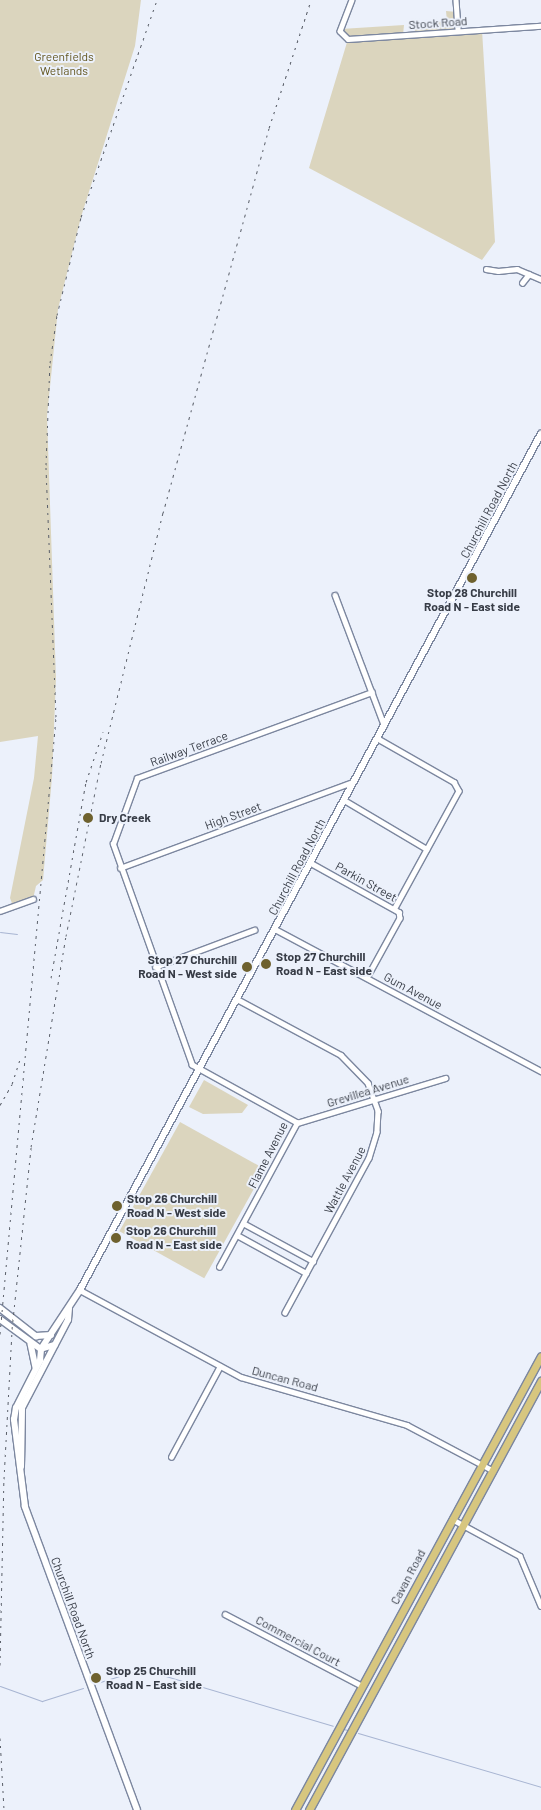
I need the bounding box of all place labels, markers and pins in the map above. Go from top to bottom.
marker: Stop 28 Churchill Road N - East side [466,572,478,584]
place label: Stop 28 Churchill Road N - East side [424,586,520,614]
marker: Dry Creek [81,811,95,825]
place label: Dry Creek [99,811,151,825]
place label: Stop 27 Churchill Road N - East side [276,950,372,978]
place label: Stop 27 Churchill Road N - West side [138,953,237,981]
marker: Stop 27 Churchill Road N - East side [260,958,272,970]
marker: Stop 27 Churchill Road N - West side [241,961,253,973]
place label: Stop 26 Churchill Road N - West side [127,1192,226,1220]
marker: Stop 26 Churchill Road N - West side [111,1200,123,1212]
place label: Stop 26 Churchill Road N - East side [126,1224,222,1252]
marker: Stop 26 Churchill Road N - East side [110,1232,122,1244]
place label: Stop 25 Churchill Road N - East side [106,1664,202,1692]
marker: Stop 25 Churchill Road N - East side [90,1672,102,1684]

